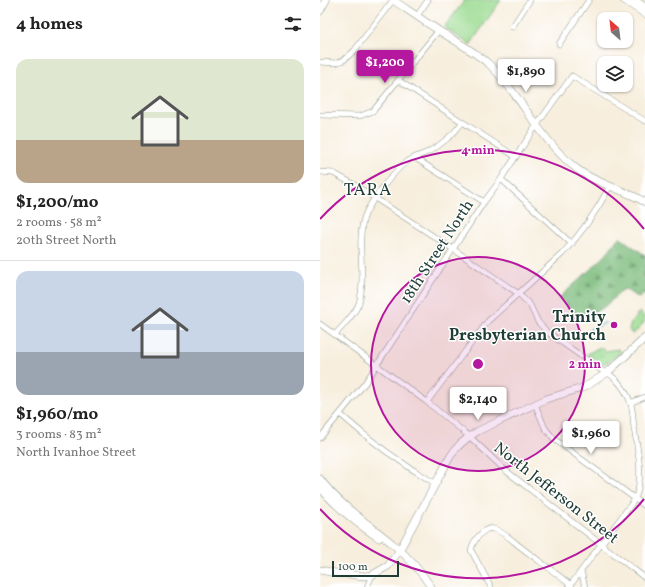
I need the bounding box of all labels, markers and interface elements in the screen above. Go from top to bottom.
north arrow [597,12,633,48]
map controls [597,12,633,92]
text: 4 homes [16,13,83,36]
icon: filters [282,13,304,35]
pin: $1,200 [352,50,418,84]
text: $1,200 [365,54,405,72]
button: layers [597,56,633,92]
pin: $1,890 [493,59,559,93]
text: $1,890 [507,63,545,81]
icon: home [124,85,196,157]
text: 4 min [461,143,495,159]
district label: TARA [344,179,392,202]
text: $1,200/mo [16,191,99,214]
street label: 18th Street North [396,196,480,308]
text: 2 rooms · 58 m² [16,214,101,232]
text: 20th Street North [16,232,117,250]
icon: home [124,297,196,369]
place label: Trinity Presbyterian Church [449,307,606,347]
marker: Trinity Presbyterian Church [609,320,619,330]
centre of rings [471,357,485,371]
text: 2 min [569,357,601,373]
pin: $2,140 [445,387,511,421]
text: $2,140 [459,391,497,409]
text: $1,960/mo [16,403,98,426]
pin: $1,960 [558,421,624,455]
text: $1,960 [572,425,610,443]
text: 3 rooms · 83 m² [16,426,102,444]
street label: North Jefferson Street [489,438,623,550]
text: North Ivanhoe Street [16,444,136,462]
scale bar [332,559,399,578]
text: 100 m [338,560,368,575]

